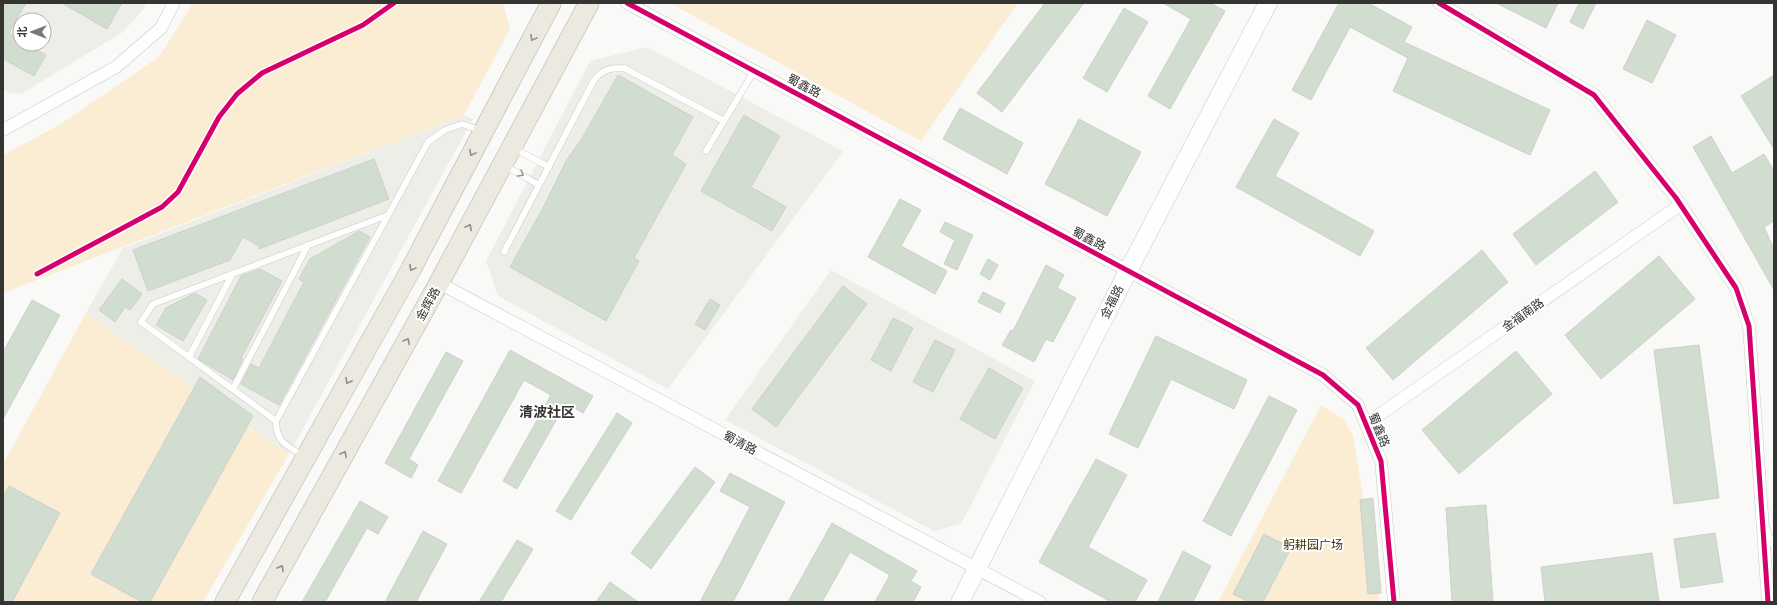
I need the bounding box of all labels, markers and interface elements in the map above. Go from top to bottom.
north arrow [12,12,52,52]
text: 北 [15,27,28,38]
one-way arrow [530,33,537,41]
street label: 蜀鑫路 [785,70,824,101]
one-way arrow [469,148,477,156]
one-way arrow [517,170,524,177]
street label: 蜀鑫路 [1070,223,1109,254]
one-way arrow [465,224,472,231]
one-way arrow [409,263,416,271]
street label: 金福路 [1097,282,1126,321]
street label: 金辉路 [412,284,443,323]
street label: 金福南路 [1499,295,1547,335]
one-way arrow [402,338,410,345]
one-way arrow [346,377,353,384]
district label: 清波社区 [519,403,575,420]
street label: 蜀鑫路 [1366,410,1393,449]
street label: 蜀清路 [721,427,760,458]
one-way arrow [339,451,346,458]
park label: 躬耕园广场 [1283,537,1343,552]
one-way arrow [276,565,283,572]

